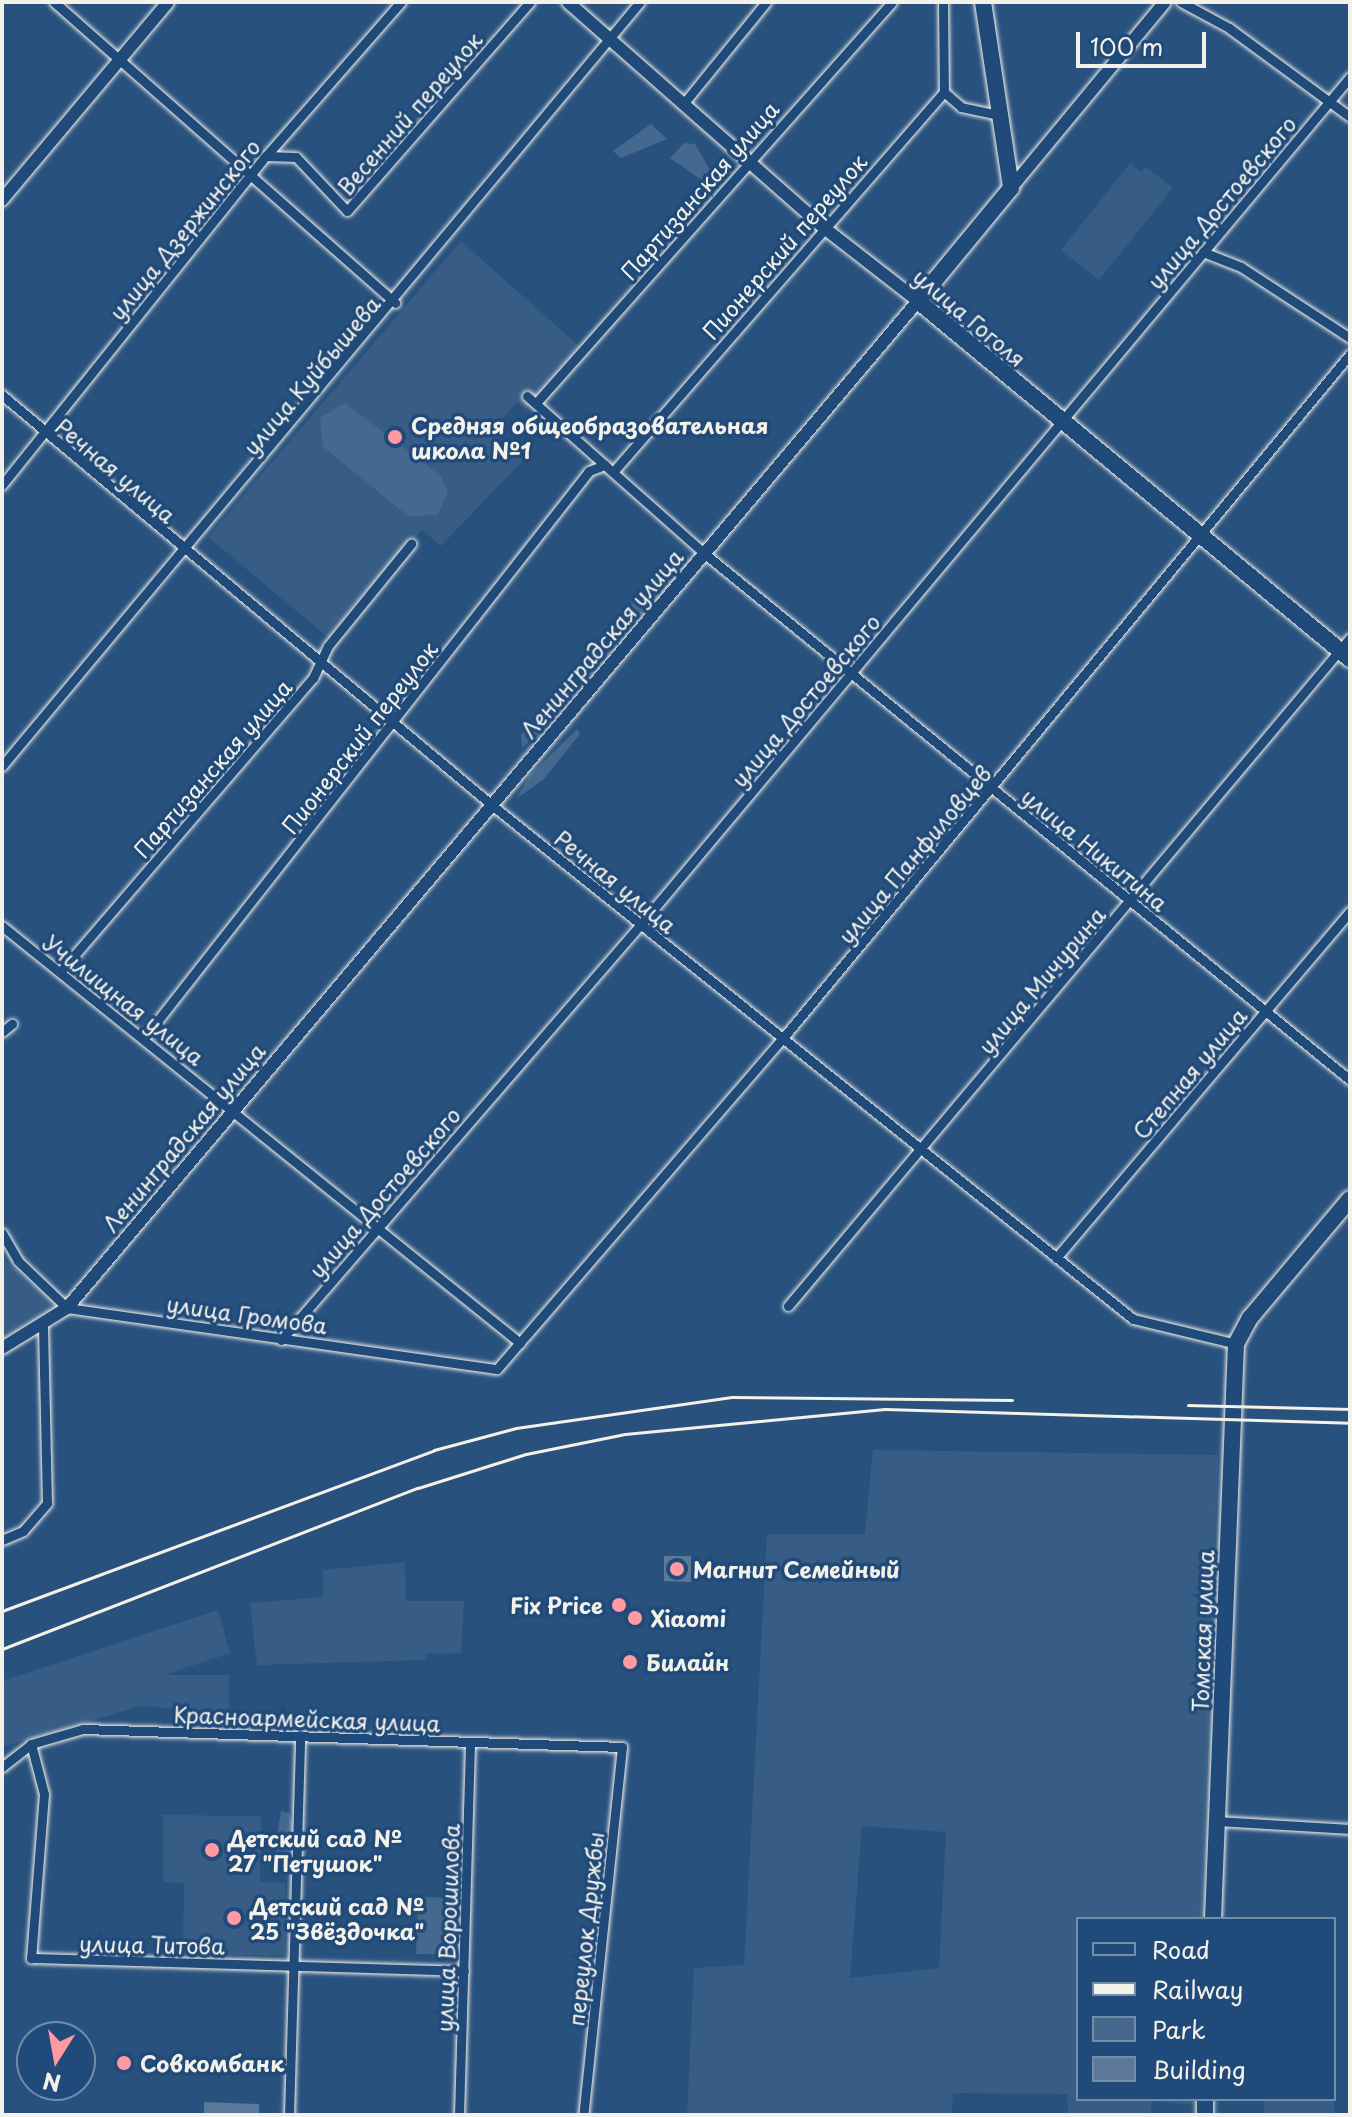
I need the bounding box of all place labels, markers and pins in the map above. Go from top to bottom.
place label: Средняя общеобразовательная школа №1 [411,411,769,462]
marker: Средняя общеобразовательная школа №1 [386,428,404,446]
place label: Магнит Семейный [693,1556,900,1582]
marker: Магнит Семейный [668,1560,686,1578]
place label: Fix Price [509,1592,603,1618]
marker: Fix Price [610,1596,628,1614]
place label: Xiaomi [651,1605,726,1631]
marker: Xiaomi [626,1609,644,1627]
place label: Билайн [646,1649,729,1675]
marker: Билайн [621,1653,639,1671]
place label: Детский сад № 27 "Петушок" [228,1824,403,1876]
marker: Детский сад № 27 "Петушок" [203,1841,221,1859]
place label: Детский сад № 25 "Звёздочка" [250,1892,425,1944]
marker: Детский сад № 25 "Звёздочка" [225,1909,243,1927]
place label: Совкомбанк [140,2050,284,2076]
marker: Совкомбанк [115,2054,133,2072]

